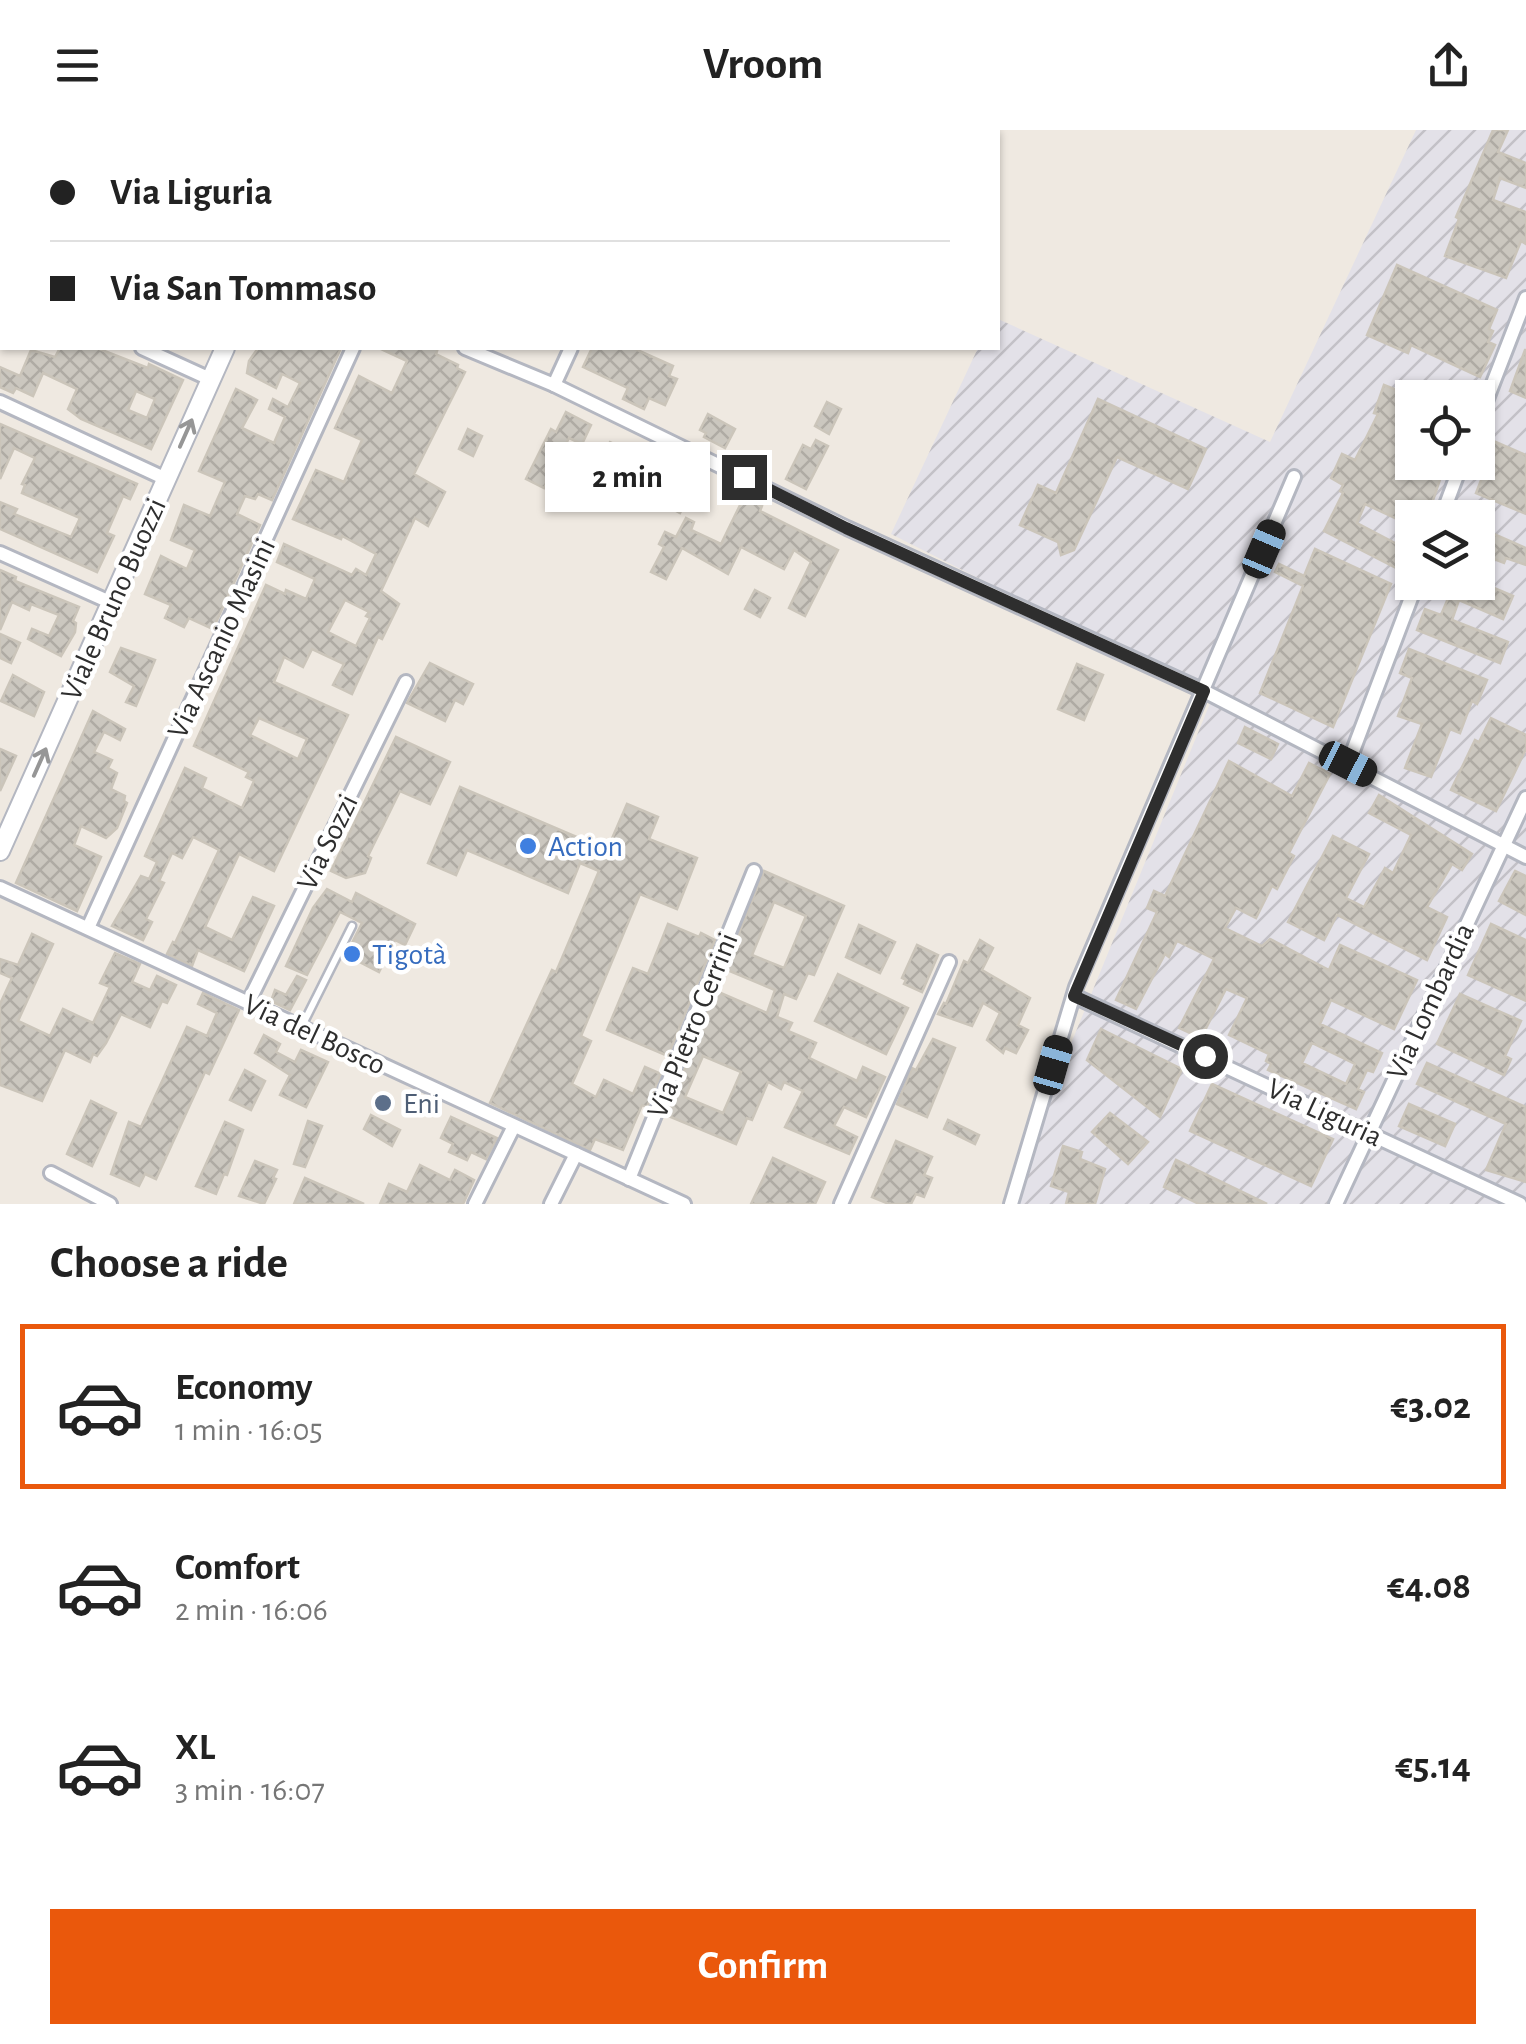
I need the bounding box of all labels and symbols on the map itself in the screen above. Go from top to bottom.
one-way arrow [178,418,196,449]
callout: 2 min [544,442,709,512]
route end [722,455,767,500]
street label: Viale Bruno Buozzi [56,494,172,705]
car [1238,516,1290,582]
street label: Via Ascanio Masini [162,534,281,743]
car [1314,737,1382,791]
one-way arrow [32,747,50,778]
street label: Via Sozzi [292,790,364,895]
place label: Action [548,832,623,862]
marker: Action [517,835,539,857]
street label: Via Lombardia [1382,919,1480,1084]
street label: Via Pietro Cerrini [642,929,744,1122]
place label: Tigotà [372,940,447,970]
marker: Tigotà [341,943,363,965]
street label: Via del Bosco [239,989,390,1081]
car [1030,1032,1076,1098]
route start [1183,1034,1228,1079]
street label: Via Liguria [1262,1073,1387,1153]
place label: Eni [403,1089,440,1119]
marker: Eni [372,1092,394,1114]

